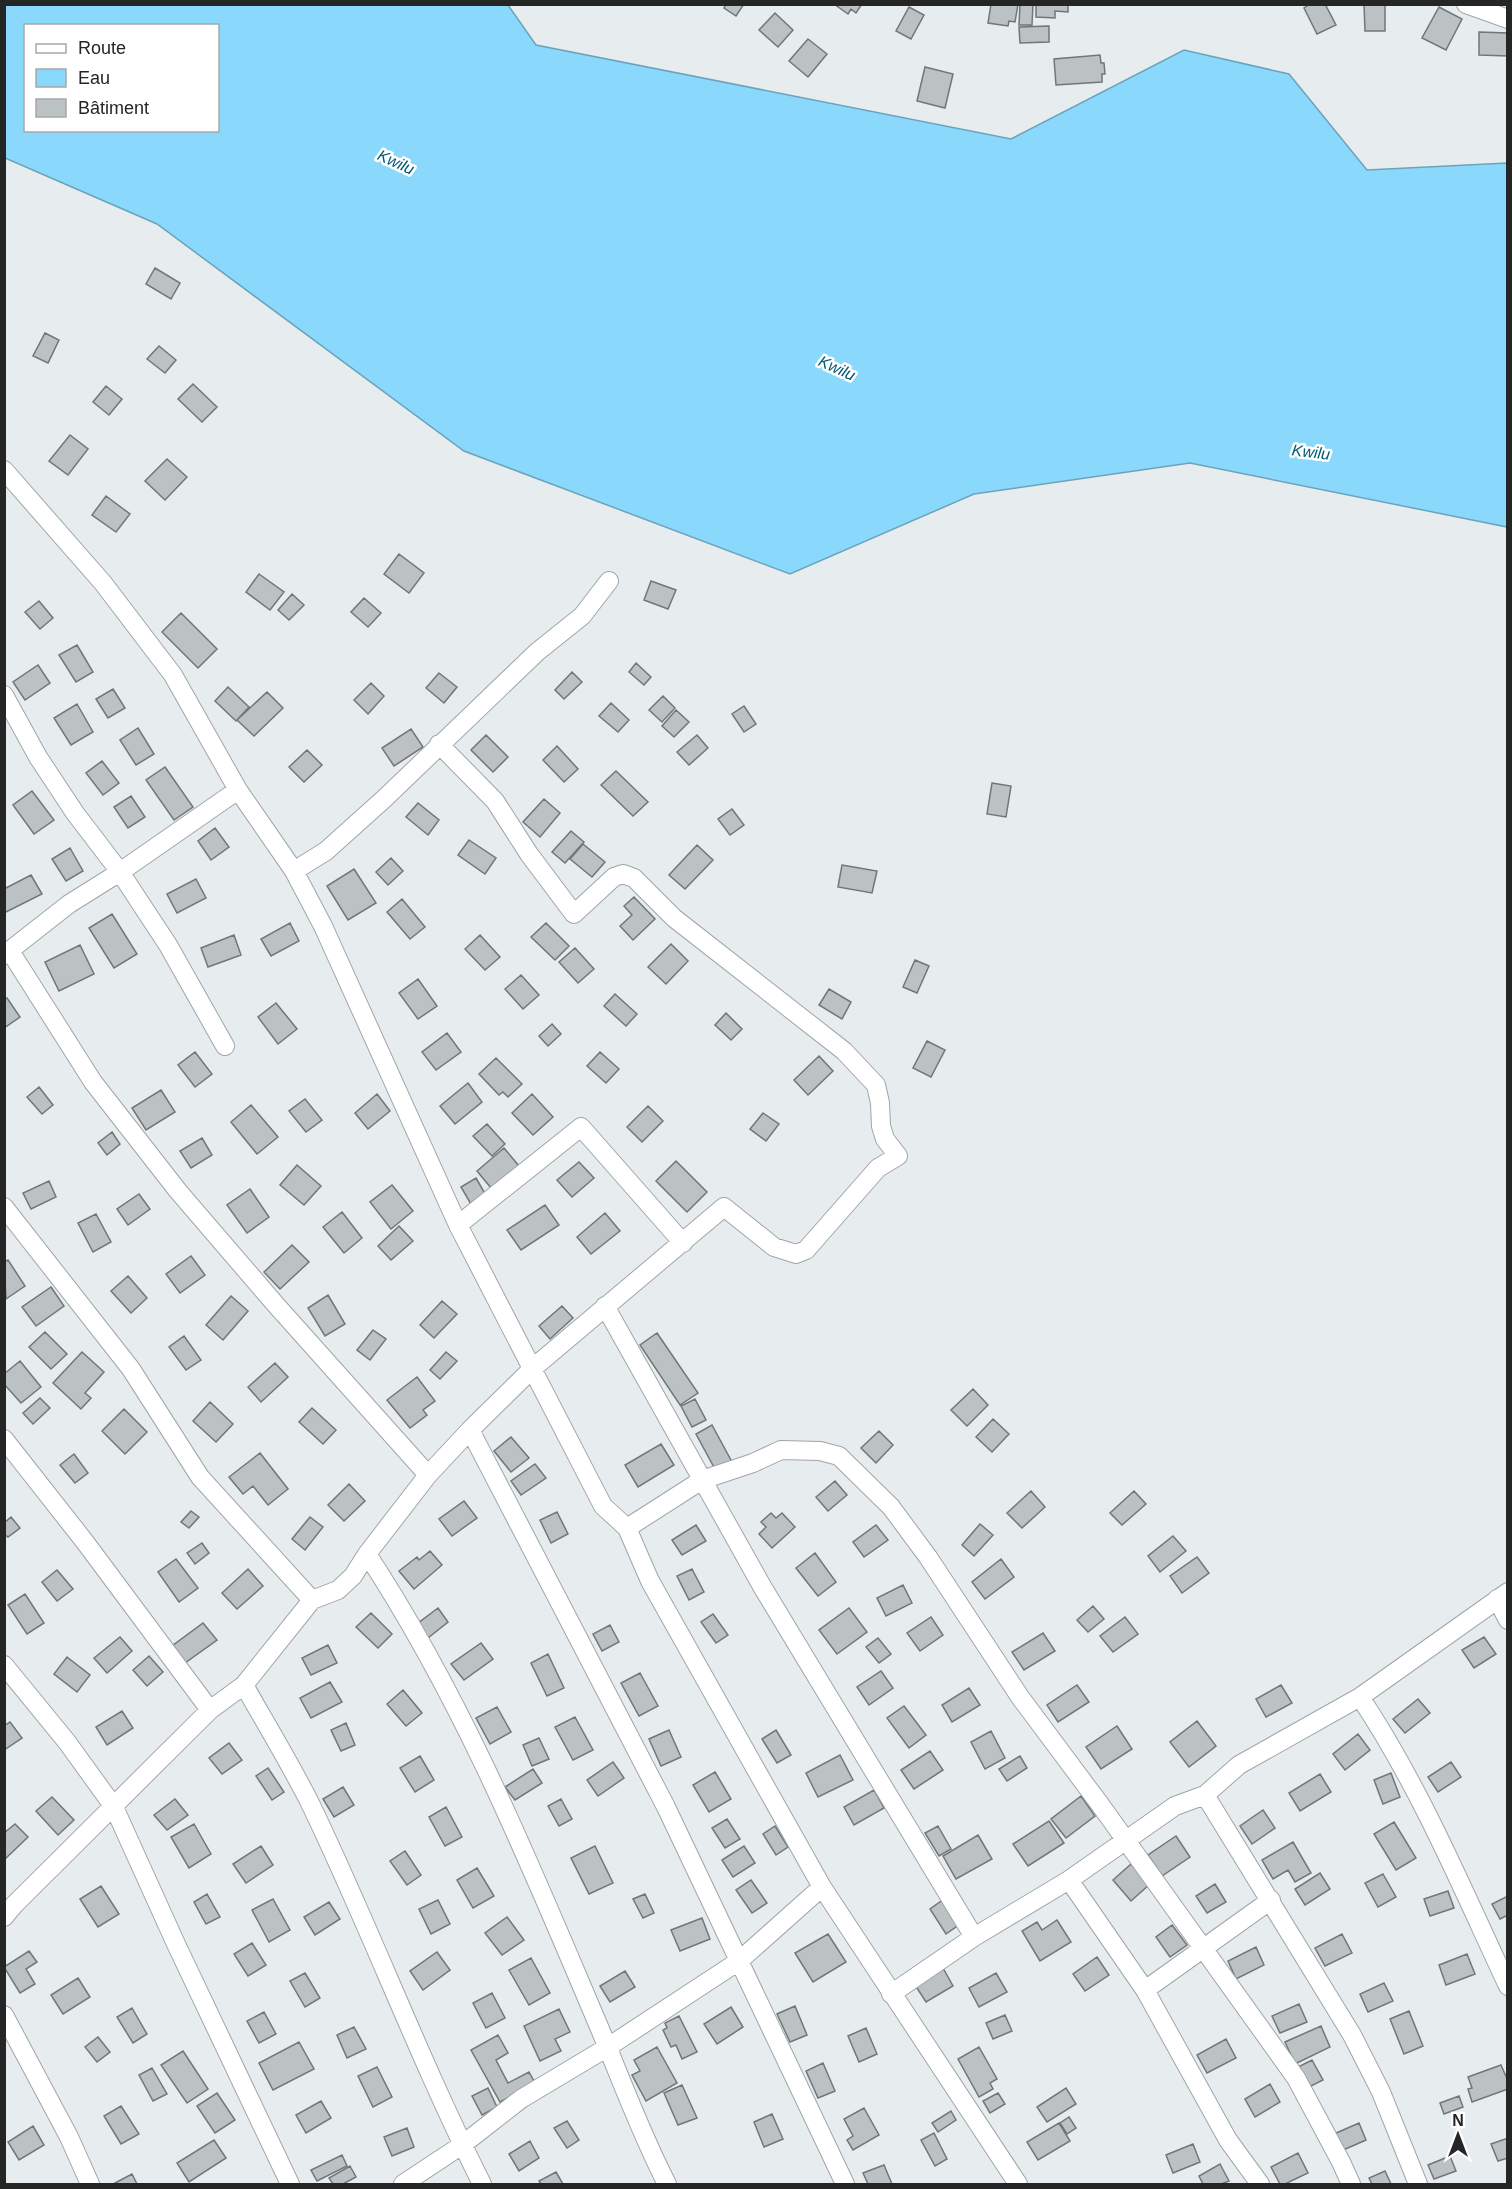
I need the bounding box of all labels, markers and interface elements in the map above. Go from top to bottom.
legend [24,24,219,132]
text: Route [78,38,126,58]
text: Eau [78,68,110,88]
text: Bâtiment [78,98,149,118]
water label: Kwilu [375,146,417,178]
water label: Kwilu [816,352,858,384]
water label: Kwilu [1291,441,1331,463]
north arrow [1428,2105,1488,2165]
text: N [1452,2112,1464,2129]

